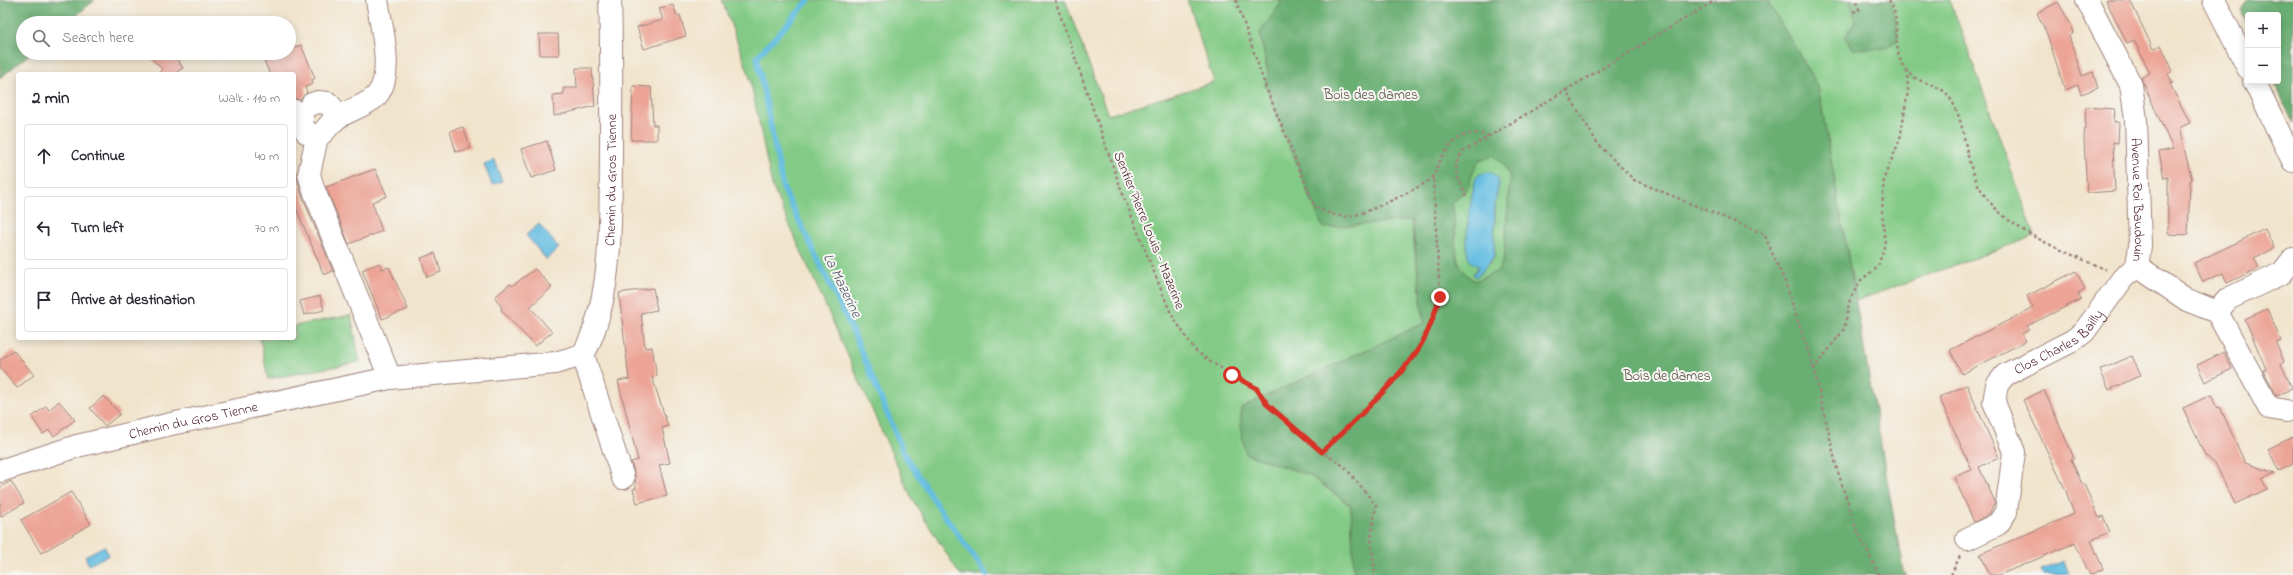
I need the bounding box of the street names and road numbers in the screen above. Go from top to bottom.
street label: Chemin du Gros Tienne [600,113,623,247]
street label: Avenue Roi Baudouin [2125,138,2149,263]
street label: Sentier Pierre Louis - Mazerine [1107,148,1190,313]
street label: Clos Charles Bailly [2011,305,2110,381]
street label: Chemin du Gros Tienne [127,397,261,446]

